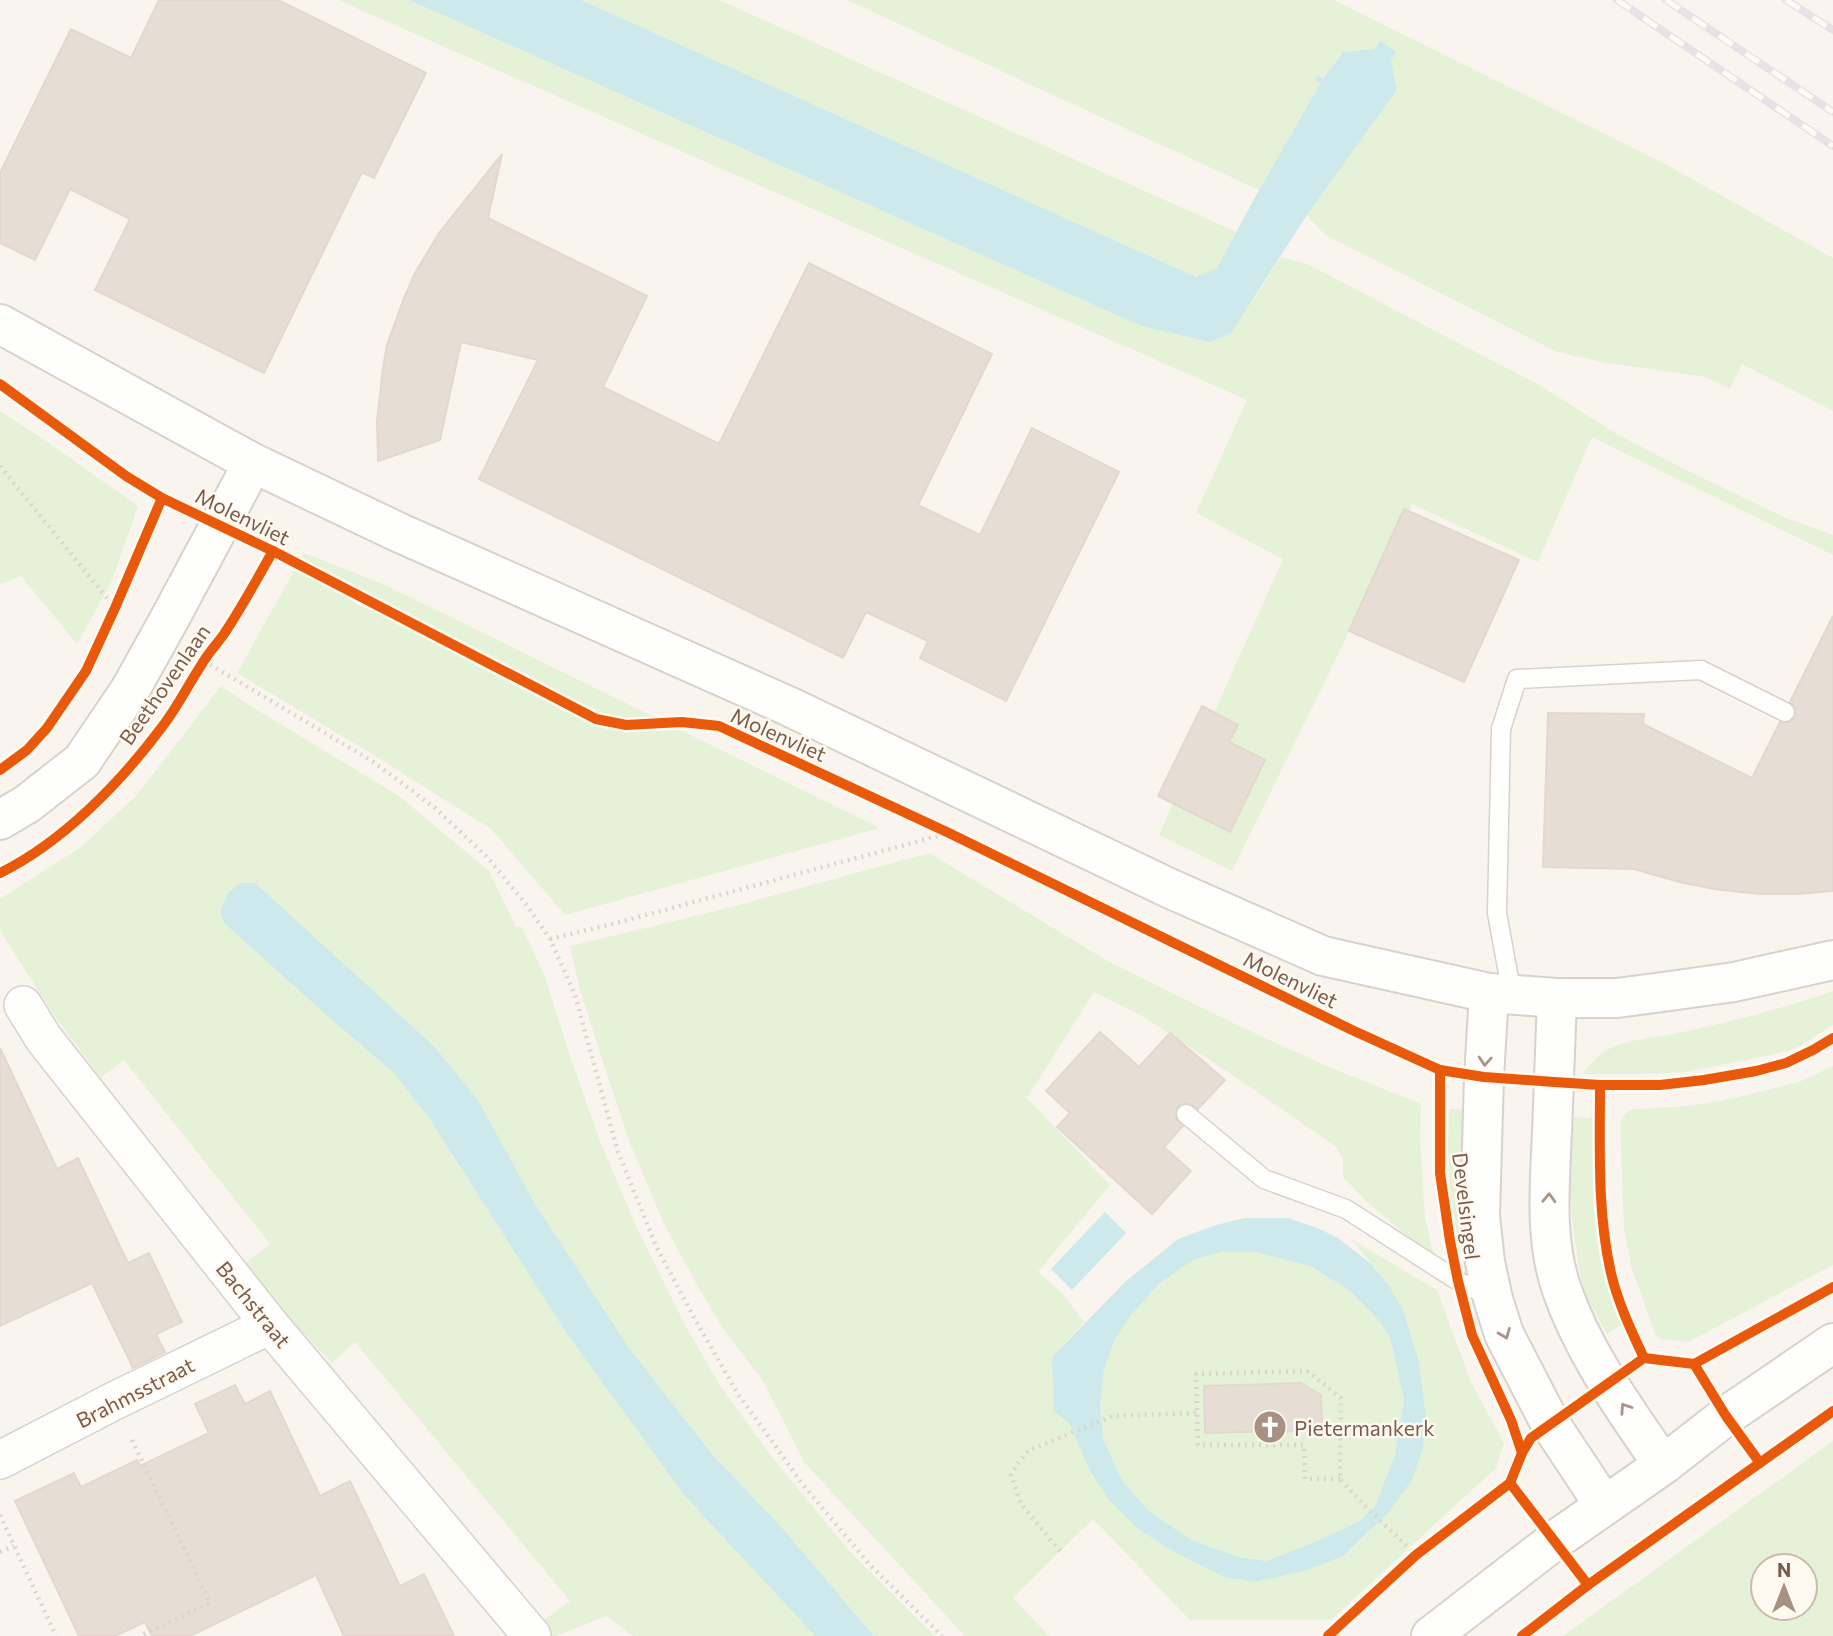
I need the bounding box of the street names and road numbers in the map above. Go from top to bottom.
street label: Molenvliet [192,482,294,550]
street label: Beethovenlaan [113,619,215,749]
street label: Molenvliet [727,702,831,766]
street label: Molenvliet [1240,945,1342,1013]
street label: Develsingel [1448,1151,1486,1261]
street label: Bachstraat [212,1256,296,1352]
street label: Brahmsstraat [72,1351,198,1433]

